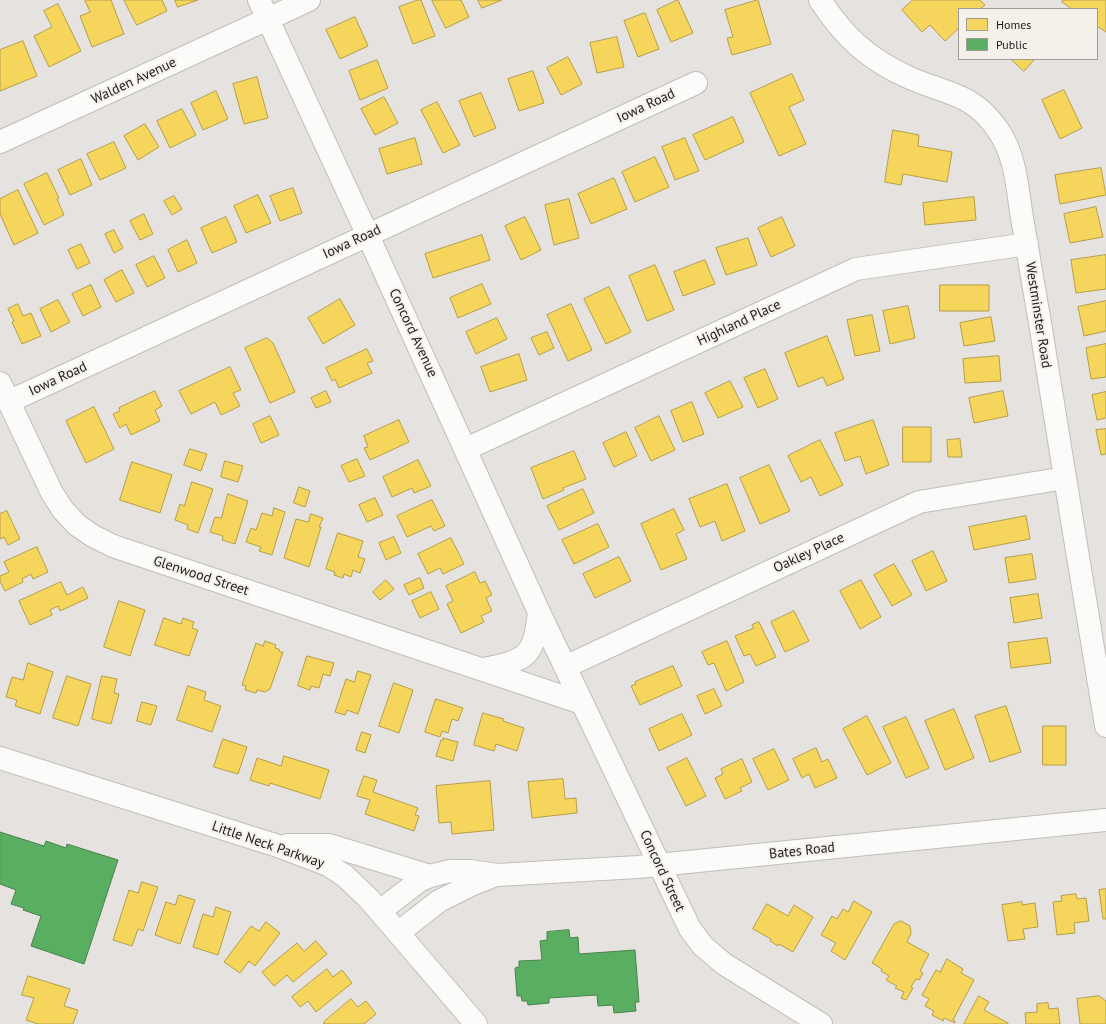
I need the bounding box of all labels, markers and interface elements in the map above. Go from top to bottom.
legend [958,8,1098,60]
text: Homes [996,17,1031,32]
text: Public [996,37,1027,52]
street label: Walden Avenue [89,54,179,108]
street label: Iowa Road [614,85,678,127]
street label: Iowa Road [320,221,384,263]
street label: Westminster Road [1021,261,1055,369]
street label: Concord Avenue [385,286,441,380]
street label: Highland Place [695,296,783,350]
street label: Iowa Road [26,358,90,400]
street label: Oakley Place [771,529,847,577]
street label: Glenwood Street [151,553,251,599]
street label: Little Neck Parkway [209,818,327,872]
street label: Concord Street [636,828,688,914]
street label: Bates Road [768,839,836,863]

